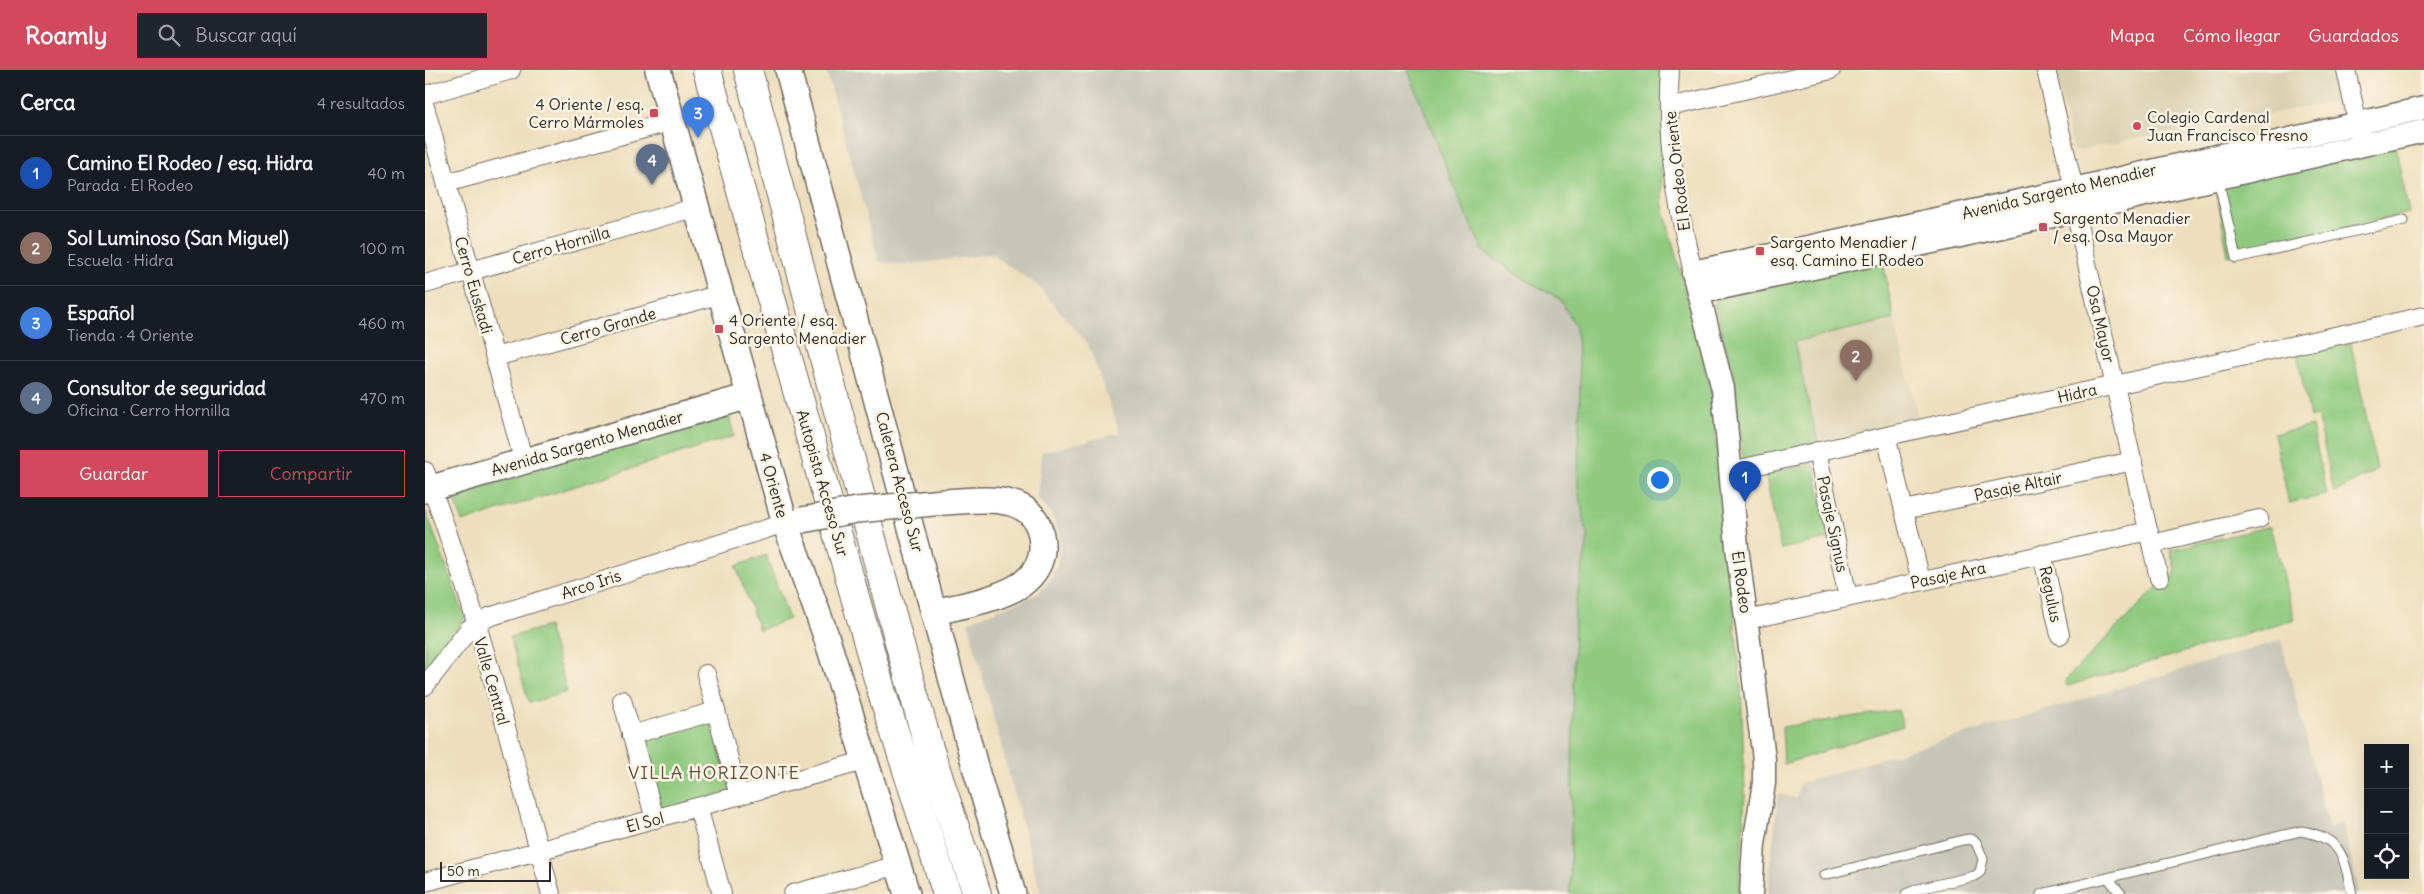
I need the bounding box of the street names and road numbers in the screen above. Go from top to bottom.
street label: El Rodeo Oriente [1660,110,1694,232]
street label: Avenida Sargento Menadier [1960,159,2159,223]
street label: Cerro Hornilla [510,222,612,268]
street label: Cerro Euskadi [451,234,497,336]
street label: Osa Mayor [2082,283,2120,365]
street label: Cerro Grande [558,303,658,349]
street label: Hidra [2055,379,2099,407]
street label: Avenida Sargento Menadier [489,406,686,480]
street label: Autopista Acceso Sur [792,407,854,559]
street label: Caletera Acceso Sur [872,410,928,555]
street label: 4 Oriente [755,450,793,520]
street label: Pasaje Altair [1972,467,2064,505]
street label: Pasaje Signus [1813,474,1853,574]
street label: El Rodeo [1728,550,1756,614]
street label: Pasaje Ara [1908,557,1988,593]
street label: Regulus [2035,564,2067,624]
street label: Arco Iris [559,565,623,603]
street label: Valle Central [470,635,514,727]
street label: El Sol [624,807,666,837]

